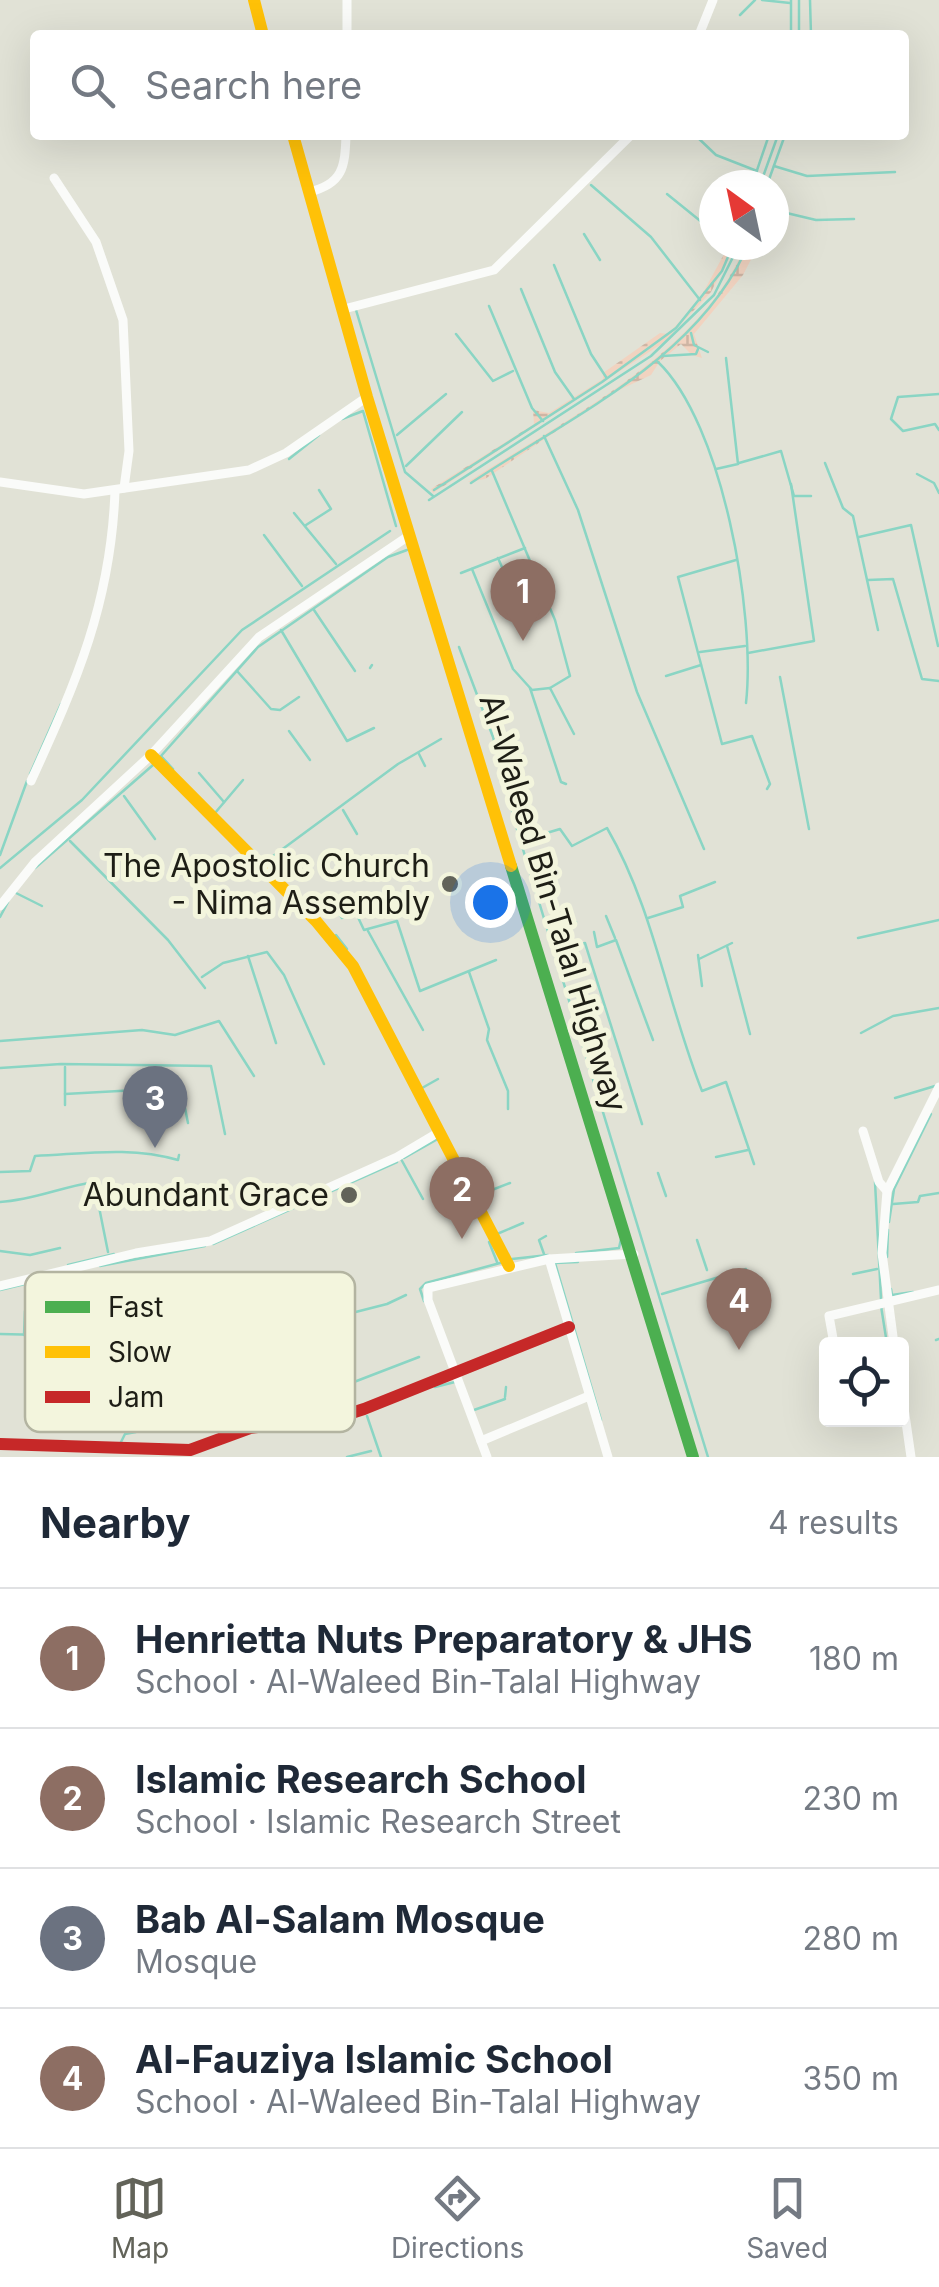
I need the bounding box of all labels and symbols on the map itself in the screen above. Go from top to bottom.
north arrow [699,170,789,260]
pin: 1 [490,558,556,641]
street label: Al-Waleed Bin-Talal Highway [471,689,636,1117]
place label: The Apostolic Church - Nima Assembly [103,846,430,922]
marker: The Apostolic Church - Nima Assembly [439,873,461,895]
your location [465,877,516,928]
pin: 3 [122,1066,188,1148]
pin: 2 [430,1156,494,1239]
place label: Abundant Grace [83,1175,329,1214]
marker: Abundant Grace [338,1184,360,1206]
pin: 4 [706,1268,772,1350]
legend [25,1272,355,1432]
text: Fast [108,1290,164,1324]
text: Slow [108,1335,172,1369]
text: Jam [108,1380,164,1414]

